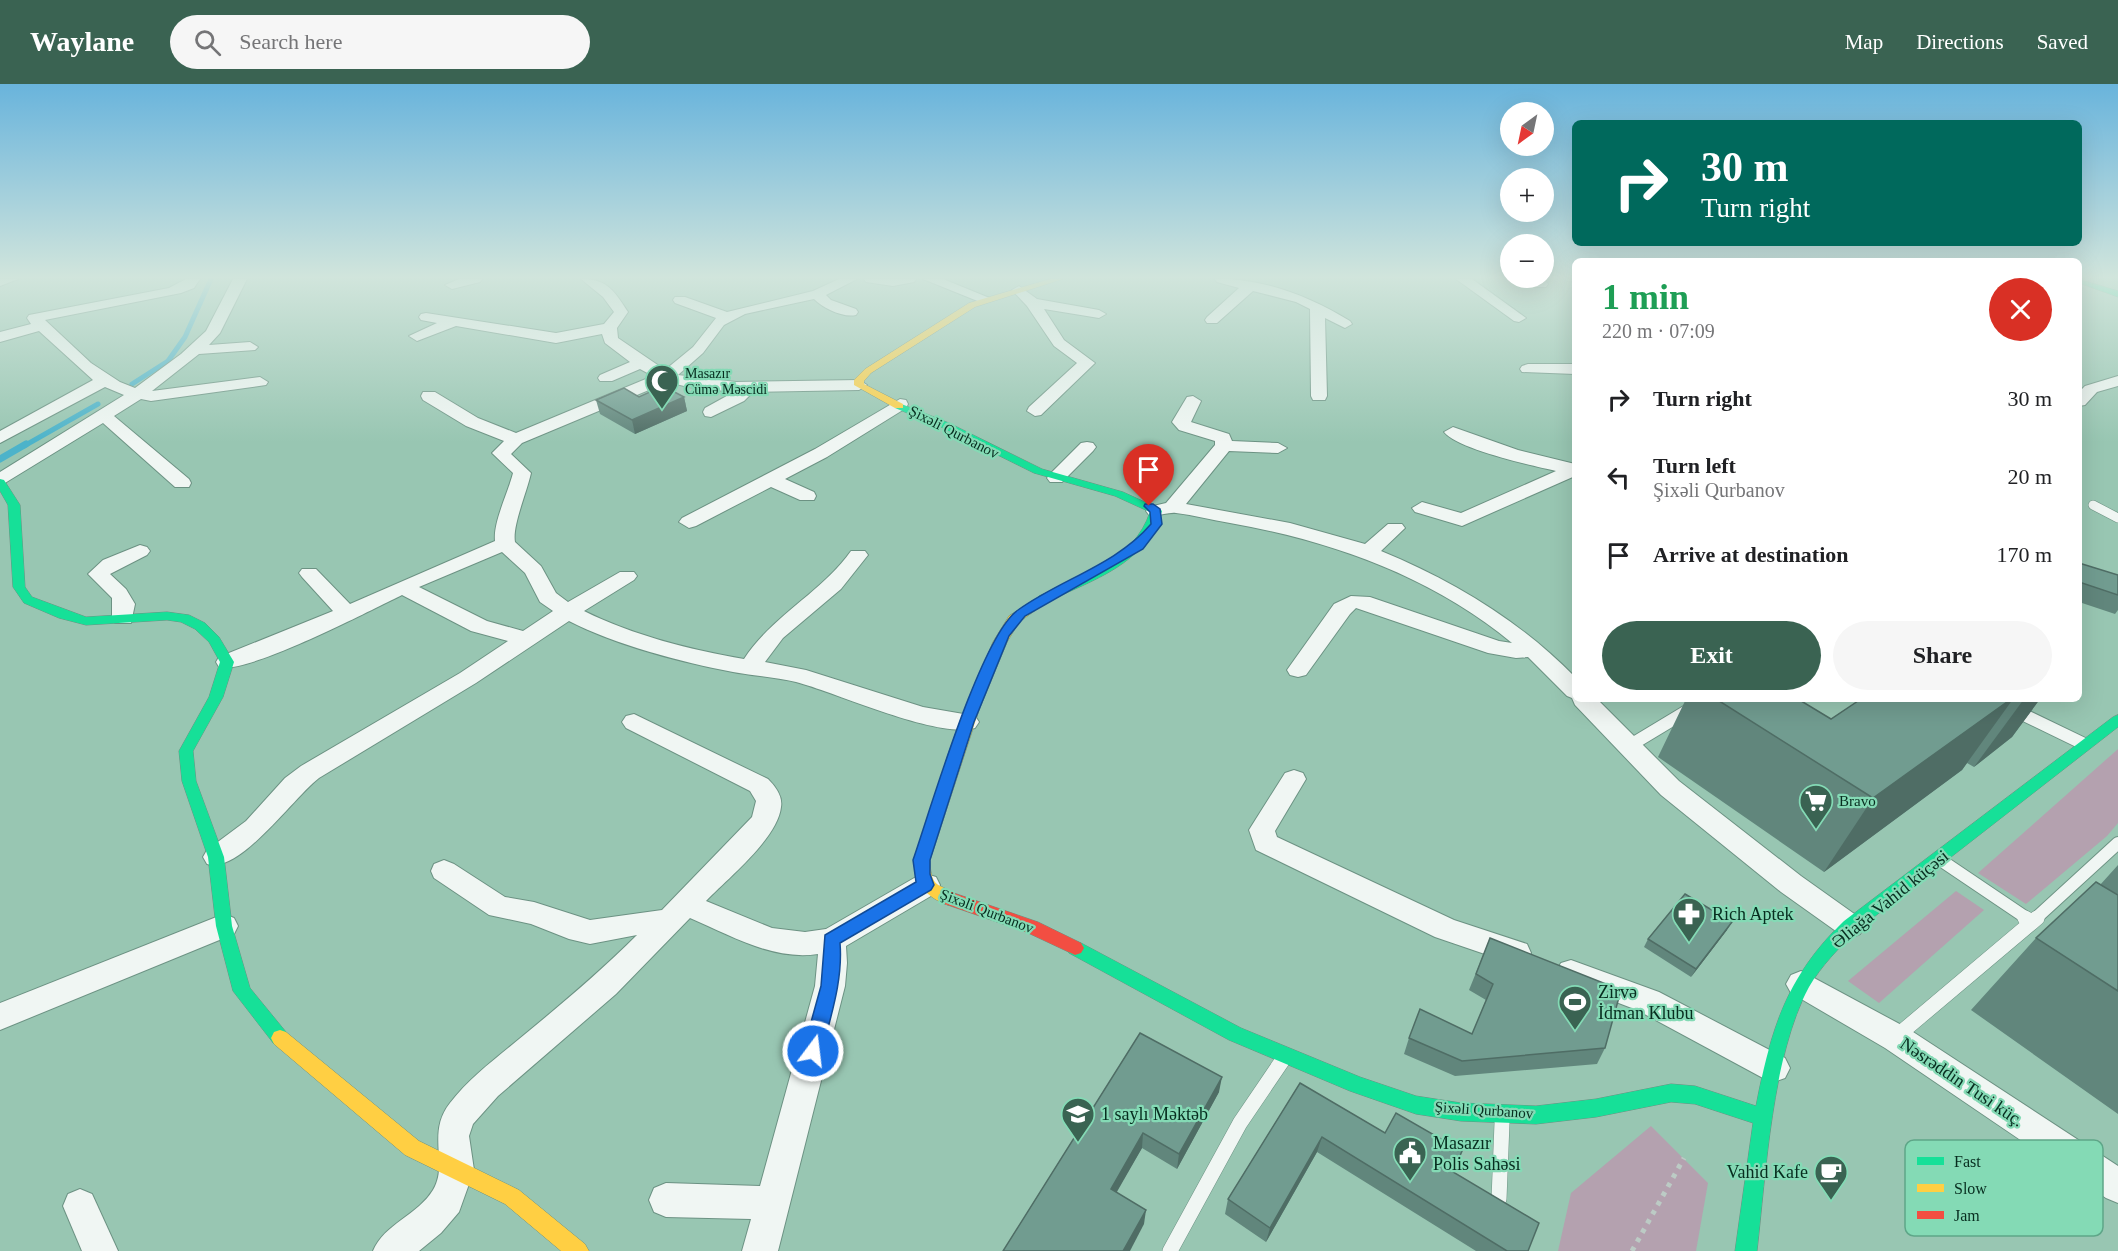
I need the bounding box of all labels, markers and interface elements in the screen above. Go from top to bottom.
search box [170,15,590,69]
text: Waylane [30,26,134,57]
icon: search [191,26,224,59]
text: Search here [239,29,342,54]
text: Map [1845,30,1883,54]
text: Directions [1916,30,2004,54]
text: Saved [2037,30,2088,54]
north arrow [1500,102,1554,156]
map controls [1500,102,1554,288]
icon: right [1602,144,1680,222]
text: 30 m [1701,144,1789,190]
button: + [1500,168,1554,222]
text: Turn right [1701,193,1810,223]
button: − [1500,234,1554,288]
text: 1 min [1602,277,1689,317]
button: close [1989,278,2052,341]
text: 220 m · 07:09 [1602,320,1715,342]
mosque icon: Masazır Cümə Məscidi [644,363,680,410]
place label: Masazır Cümə Məscidi [685,366,767,397]
icon: right [1602,383,1635,416]
text: Turn right [1653,386,1752,411]
text: 30 m [2007,386,2052,411]
street label: Şixəli Qurbanov [906,402,1002,462]
pin [1123,444,1174,506]
icon: arrive [1132,453,1165,486]
text: Turn left [1653,453,1736,478]
icon: left [1602,461,1635,494]
text: 20 m [2007,464,2052,489]
text: Şixəli Qurbanov [1653,479,1785,501]
icon: arrive [1602,539,1635,572]
text: Arrive at destination [1653,542,1849,567]
text: 170 m [1996,542,2052,567]
button: Exit [1602,621,1821,690]
button: Share [1833,621,2052,690]
supermarket icon: Bravo [1798,783,1834,830]
place label: Bravo [1839,793,1876,809]
street label: Əliağa Vahid küçəsi [1828,846,1952,952]
street label: Şixəli Qurbanov [938,886,1036,936]
pharmacy icon: Rich Aptek [1671,896,1707,943]
place label: Rich Aptek [1712,904,1794,924]
place label: Zirvə İdman Klubu [1598,982,1693,1023]
sports icon: Zirvə İdman Klubu [1557,984,1593,1031]
position arrow [781,1019,845,1083]
street label: Nəsrəddin Tusi küç. [1897,1033,2027,1131]
school or university icon: 1 saylı Məktəb [1060,1096,1096,1143]
street label: Şixəli Qurbanov [1434,1099,1534,1121]
place label: 1 saylı Məktəb [1101,1104,1208,1124]
place label: Masazır Polis Sahəsi [1433,1133,1521,1174]
public building icon: Masazır Polis Sahəsi [1392,1135,1428,1182]
legend [1905,1140,2103,1236]
text: Fast [1954,1153,1981,1170]
cafe icon: Vahid Kafe [1813,1154,1849,1201]
place label: Vahid Kafe [1727,1162,1808,1182]
text: Slow [1954,1180,1987,1197]
text: Jam [1954,1207,1980,1224]

